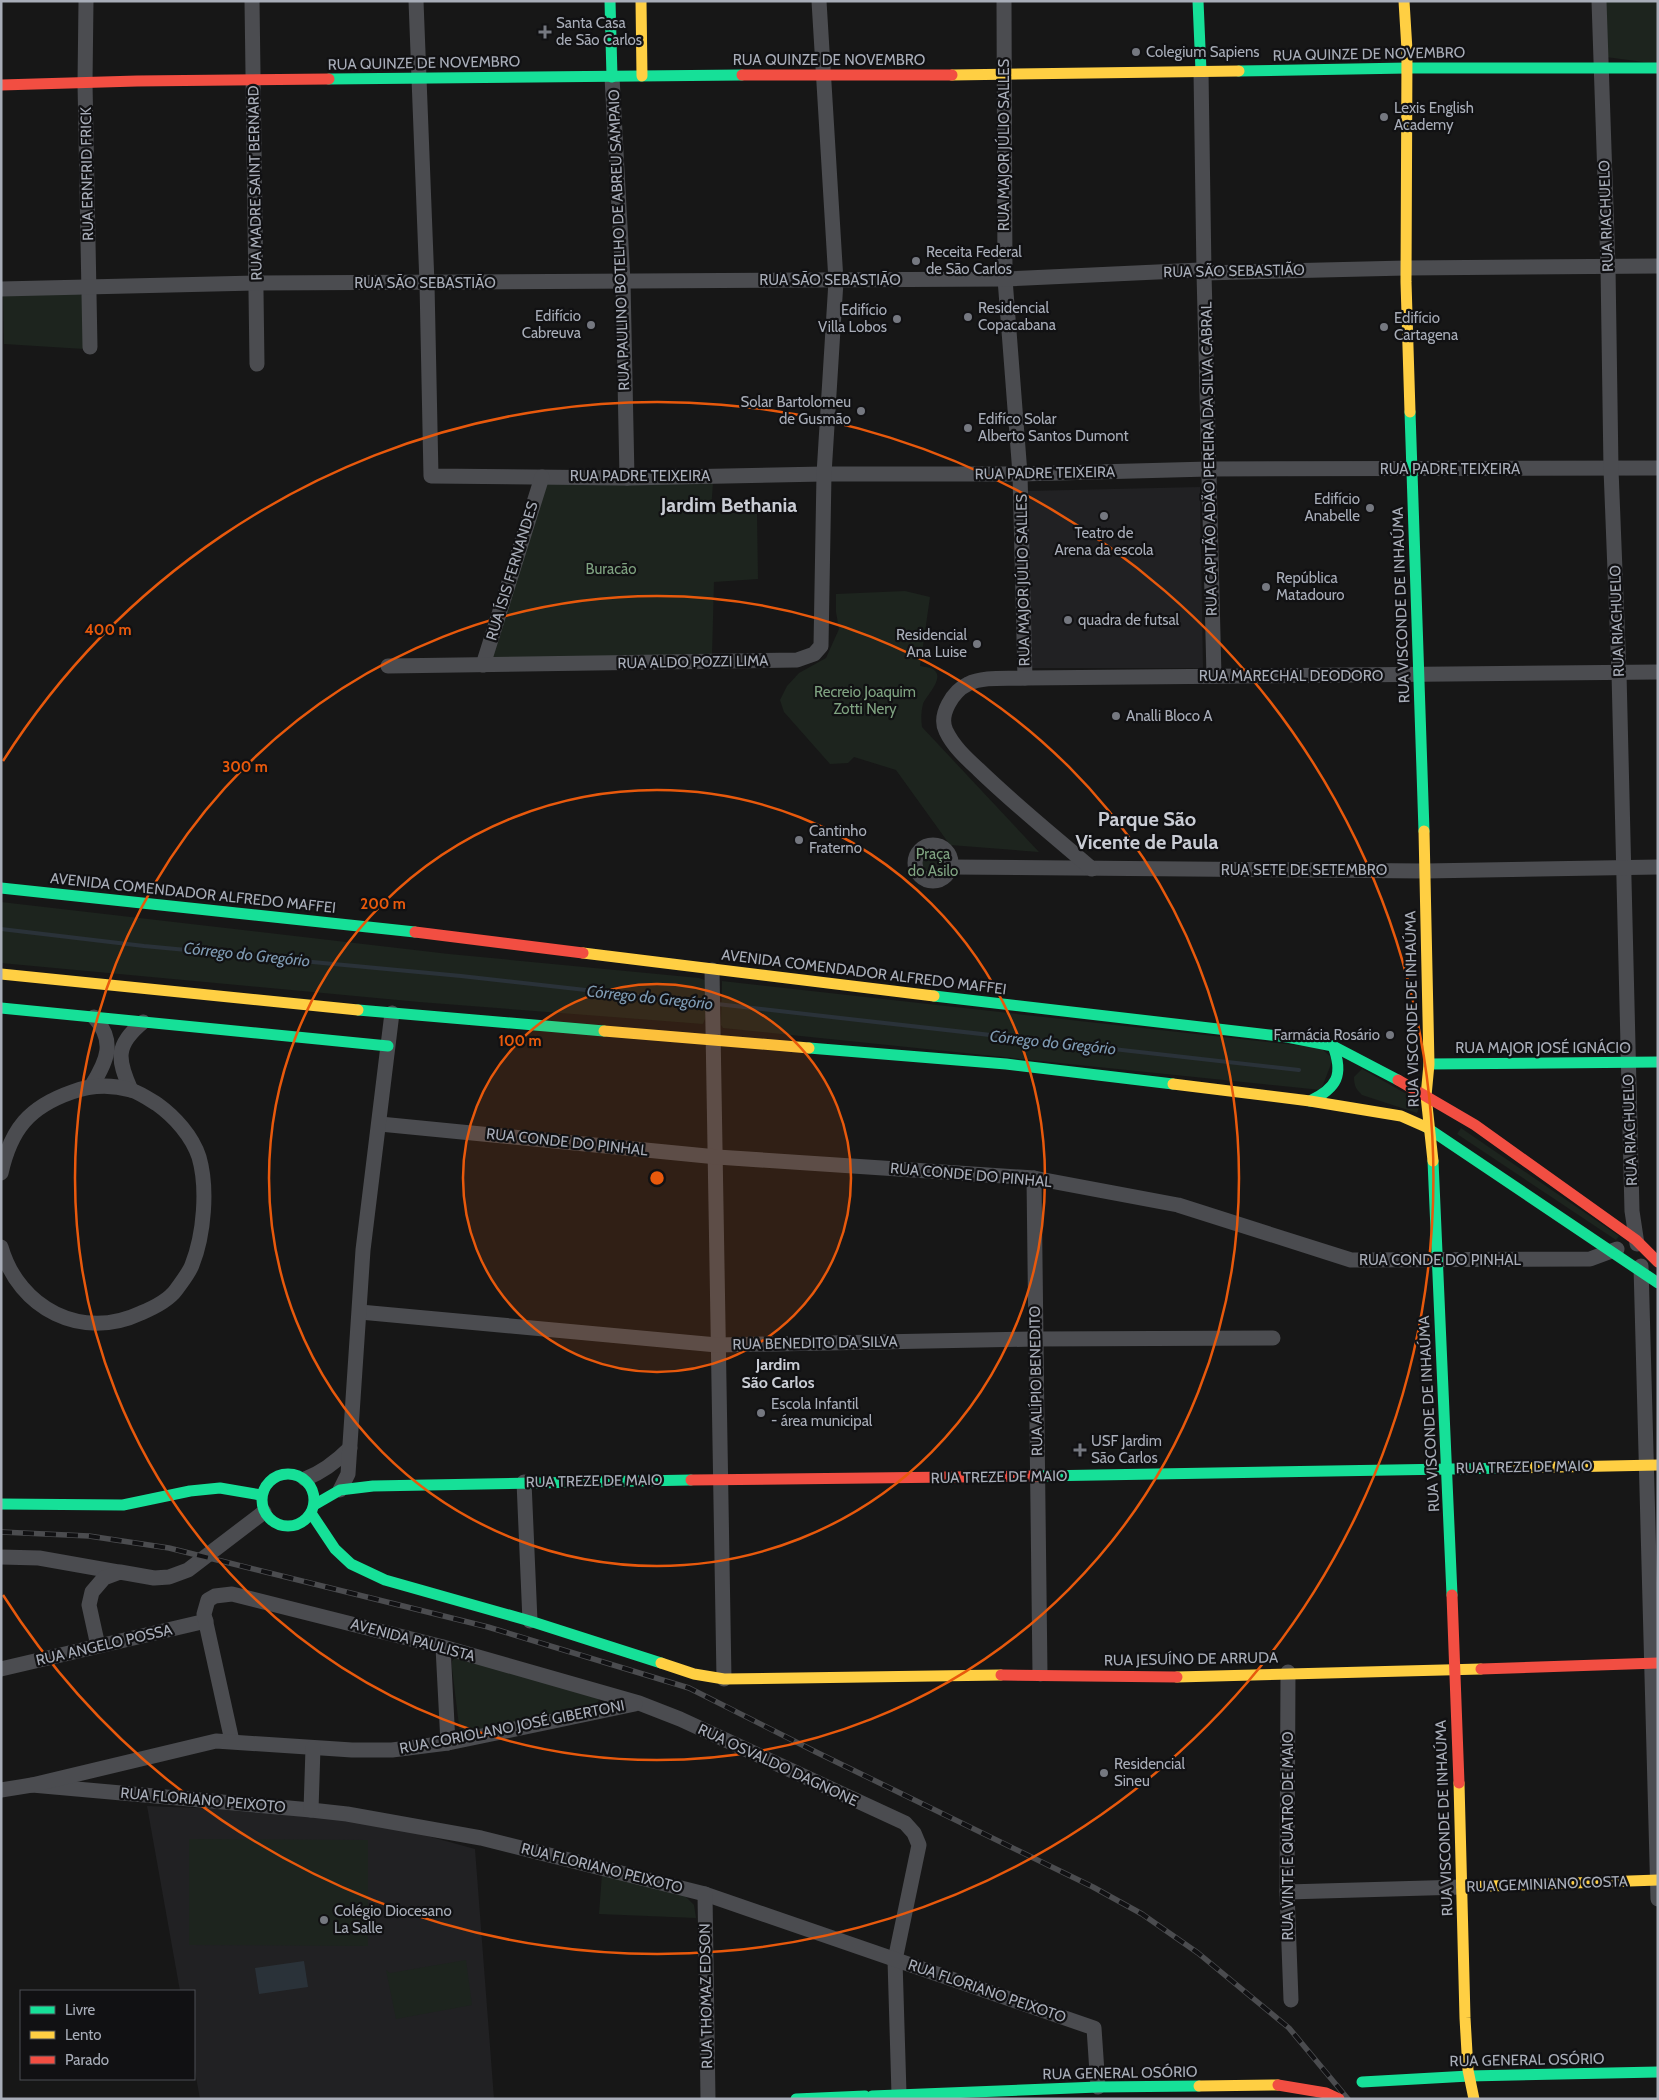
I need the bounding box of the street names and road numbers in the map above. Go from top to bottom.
street label: RUA QUINZE DE NOVEMBRO [1273,43,1465,65]
street label: RUA QUINZE DE NOVEMBRO [733,51,925,69]
street label: RUA QUINZE DE NOVEMBRO [328,52,520,74]
street label: RUA MAJOR JÚLIO SALLES [994,58,1013,231]
street label: RUA MADRE SAINT BERNARD [244,85,266,281]
street label: RUA PAULINO BOTELHO DE ABREU SAMPAIO [605,89,633,391]
street label: RUA ERNFRID FRICK [77,107,97,241]
street label: RUA RIACHUELO [1595,160,1617,272]
street label: RUA SÃO SEBASTIÃO [1163,261,1305,281]
street label: RUA SÃO SEBASTIÃO [759,271,901,289]
street label: RUA SÃO SEBASTIÃO [354,274,496,292]
street label: RUA CAPITÃO ADÃO PEREIRA DA SILVA CABRAL [1197,301,1221,616]
street label: RUA PADRE TEIXEIRA [1380,460,1521,478]
street label: RUA PADRE TEIXEIRA [975,463,1116,483]
street label: RUA PADRE TEIXEIRA [570,467,711,485]
street label: RUA MAJOR JÚLIO SALLES [1011,493,1034,666]
street label: RUA ÍSIS FERNANDES [481,499,542,643]
street label: RUA VISCONDE DE INHAÚMA [1388,506,1413,704]
street label: RUA RIACHUELO [1606,565,1628,677]
street label: RUA ALDO POZZI LIMA [617,652,769,672]
street label: RUA MARECHAL DEODORO [1199,667,1383,685]
street label: RUA SETE DE SETEMBRO [1221,861,1387,879]
street label: AVENIDA COMENDADOR ALFREDO MAFFEI [49,869,337,917]
street label: RUA VISCONDE DE INHAÚMA [1400,910,1423,1107]
street label: AVENIDA COMENDADOR ALFREDO MAFFEI [720,946,1008,998]
street label: RUA MAJOR JOSÉ IGNÁCIO [1455,1038,1631,1057]
street label: RUA RIACHUELO [1619,1074,1641,1186]
street label: RUA CONDE DO PINHAL [485,1125,649,1159]
street label: RUA CONDE DO PINHAL [889,1159,1053,1191]
street label: RUA CONDE DO PINHAL [1359,1251,1522,1269]
street label: RUA ALÍPIO BENEDITO [1025,1306,1046,1456]
street label: RUA VISCONDE DE INHAÚMA [1414,1315,1443,1513]
street label: RUA BENEDITO DA SILVA [732,1333,899,1353]
street label: RUA TREZE DE MAIO [1455,1457,1593,1477]
street label: RUA TREZE DE MAIO [930,1467,1068,1487]
street label: RUA TREZE DE MAIO [525,1471,663,1491]
street label: AVENIDA PAULISTA [349,1615,478,1665]
street label: RUA ANGELO POSSA [34,1620,175,1669]
street label: RUA JESUÍNO DE ARRUDA [1104,1647,1279,1670]
street label: RUA CORIOLANO JOSÉ GIBERTONI [398,1695,626,1758]
street label: RUA VISCONDE DE INHAÚMA [1431,1719,1456,1917]
street label: RUA OSVALDO DAGNONE [695,1720,861,1810]
street label: RUA VINTE E QUATRO DE MAIO [1279,1731,1297,1941]
street label: RUA FLORIANO PEIXOTO [120,1784,286,1816]
street label: RUA FLORIANO PEIXOTO [519,1839,685,1897]
street label: RUA GEMINIANO COSTA [1466,1872,1629,1896]
street label: RUA THOMAZ EDSON [696,1923,716,2069]
street label: RUA FLORIANO PEIXOTO [906,1955,1068,2027]
street label: RUA GENERAL OSÓRIO [1449,2049,1605,2070]
street label: RUA GENERAL OSÓRIO [1042,2062,1198,2083]

